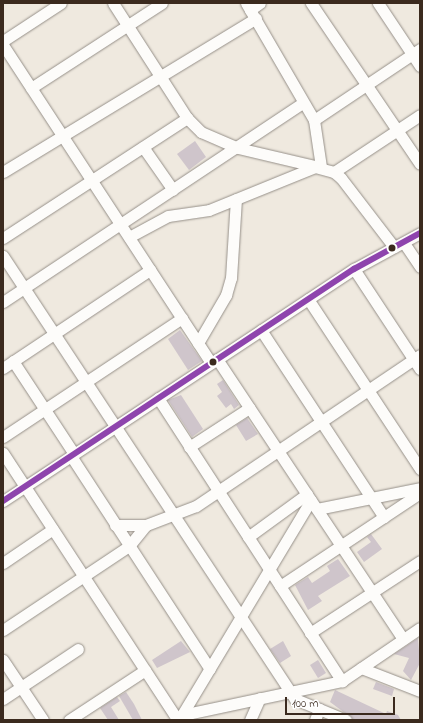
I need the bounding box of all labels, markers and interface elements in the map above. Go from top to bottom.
unlabelled marker [387,243,397,253]
unlabelled marker [208,357,218,367]
scale bar [287,689,397,715]
text: 100 m [292,695,319,713]

